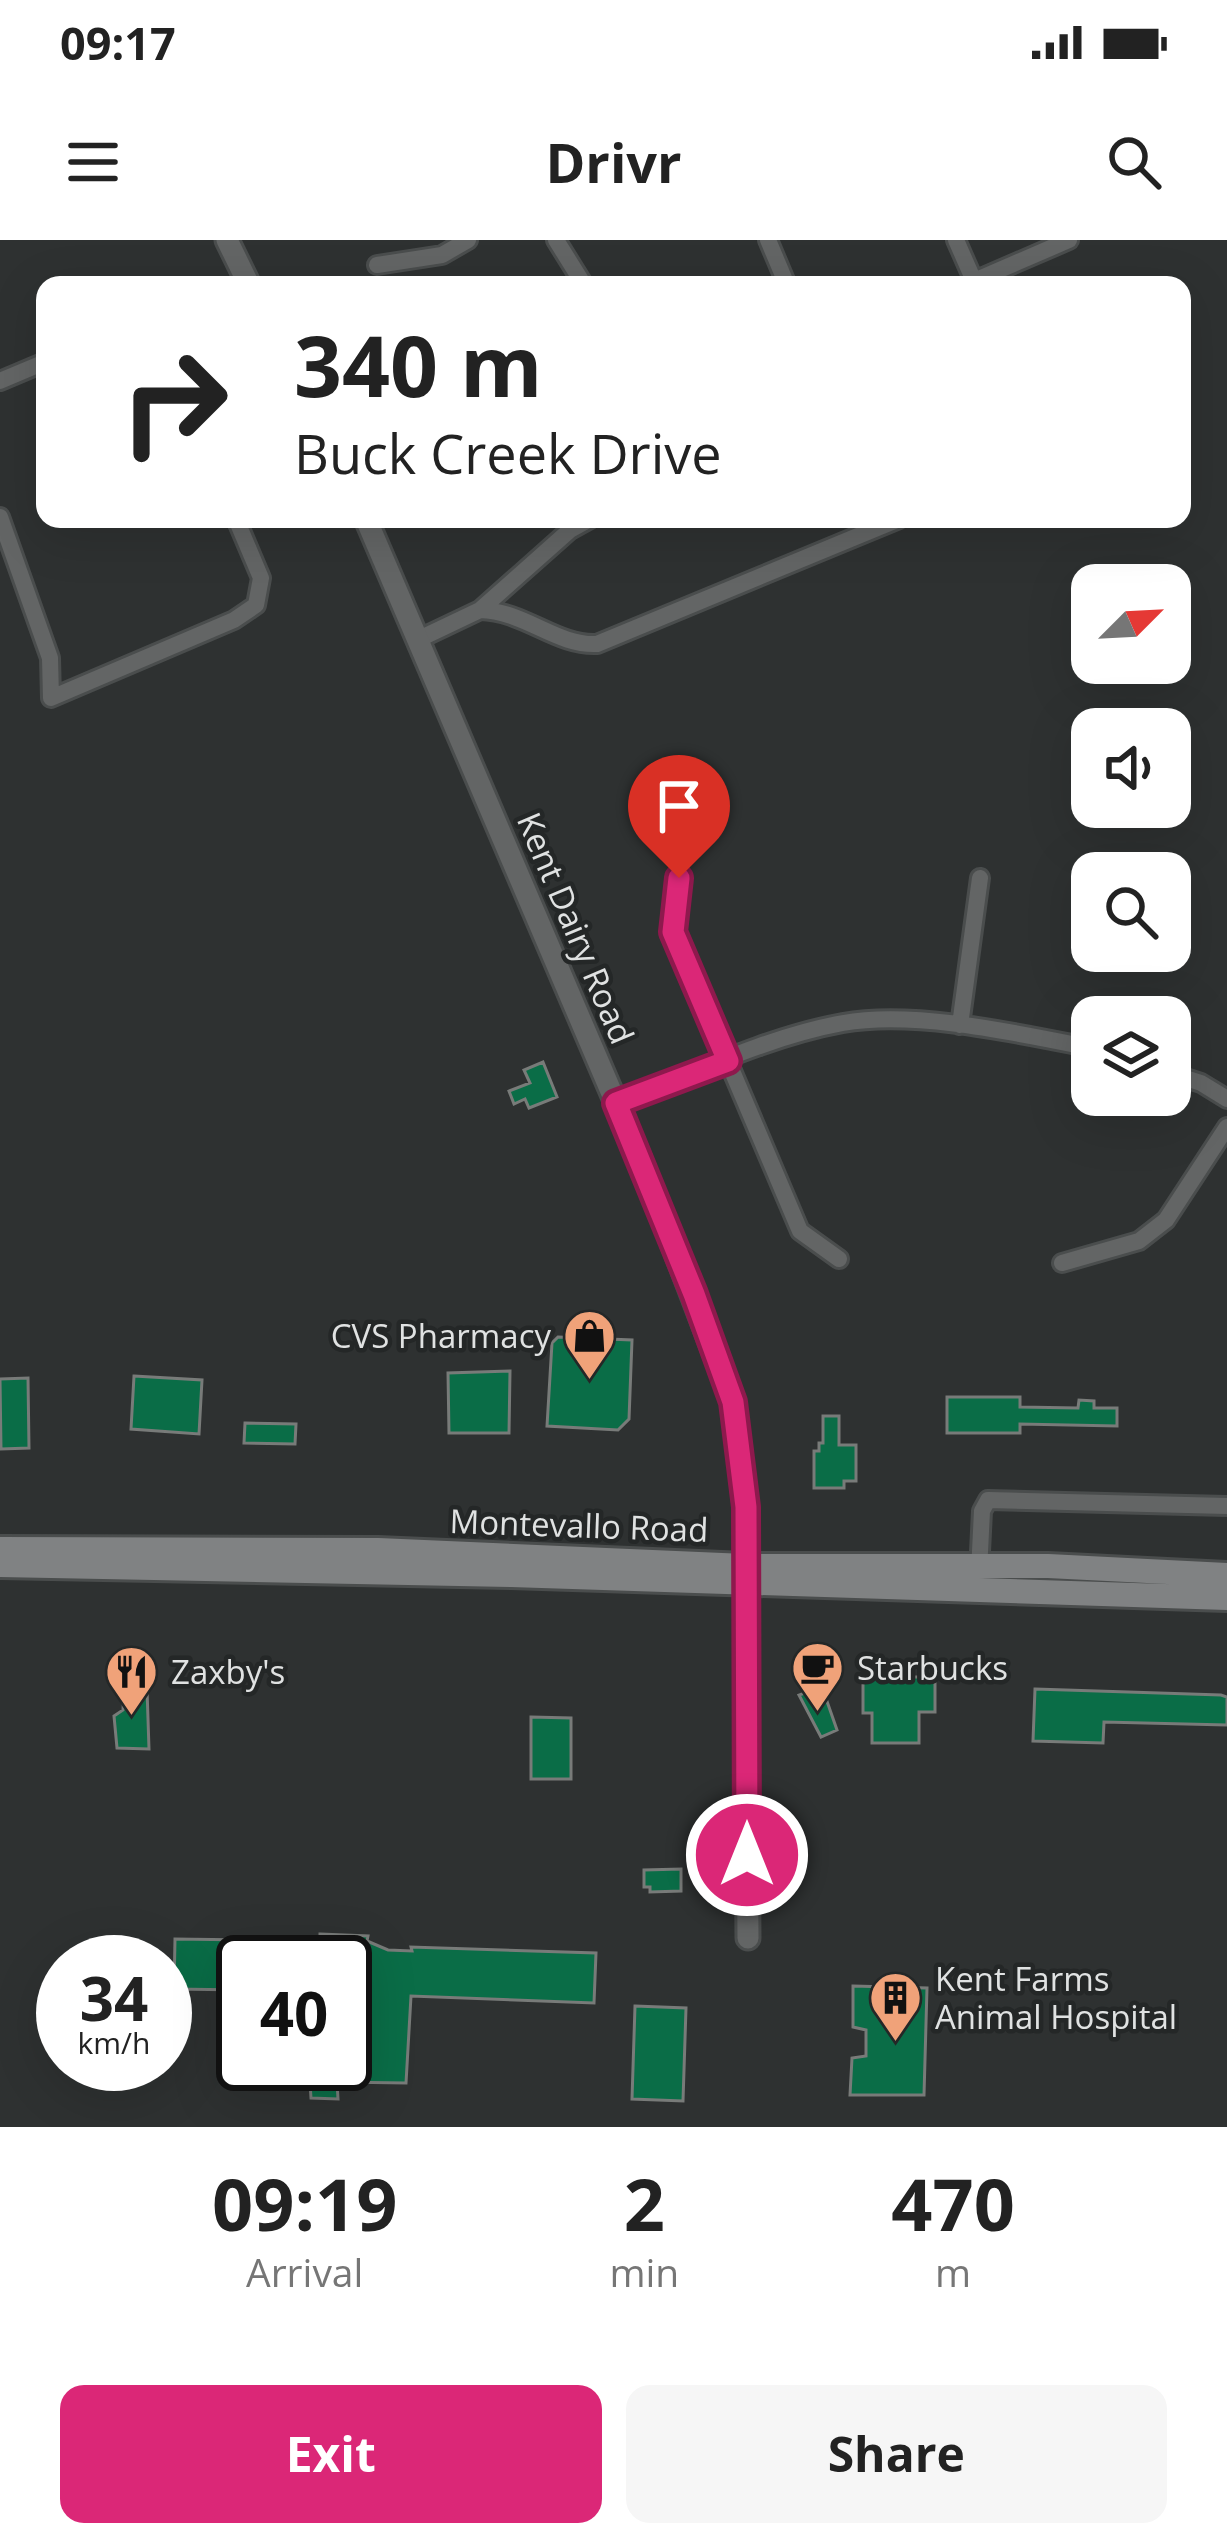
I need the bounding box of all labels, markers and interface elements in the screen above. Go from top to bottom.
text: 09:17 [60,12,176,73]
text: Drivr [545,125,682,199]
icon: menu [60,129,126,195]
icon: search [1101,129,1167,195]
text: 340 m [294,307,542,422]
icon: right [96,324,252,480]
text: Buck Creek Drive [294,416,722,490]
north arrow [1071,564,1191,684]
map controls [1071,564,1191,1116]
button: sound [1071,708,1191,828]
pin [628,755,730,878]
icon: arrive [646,773,712,839]
street label: Kent Dairy Road [507,805,645,1051]
button: search [1071,852,1191,972]
button: layers [1071,996,1191,1116]
shop icon: CVS Pharmacy [562,1307,618,1381]
place label: CVS Pharmacy [331,1313,551,1358]
street label: Montevallo Road [449,1498,709,1552]
cafe icon: Starbucks [790,1639,846,1713]
restaurant icon: Zaxby's [104,1643,160,1717]
place label: Starbucks [857,1645,1008,1690]
place label: Zaxby's [171,1649,285,1694]
position arrow [684,1792,810,1918]
speed limit sign: 40 [216,1935,372,2091]
place label: Kent Farms Animal Hospital [935,1956,1177,2039]
text: 34 [80,1957,148,2039]
building icon: Kent Farms Animal Hospital [868,1969,924,2043]
text: km/h [78,2022,150,2063]
text: 09:19 [212,2154,397,2252]
text: 2 [624,2154,665,2252]
text: 470 [891,2154,1015,2252]
text: Arrival [246,2245,363,2298]
text: min [609,2245,679,2298]
text: m [935,2245,971,2298]
button: Exit [60,2385,602,2523]
button: Share [626,2385,1167,2523]

